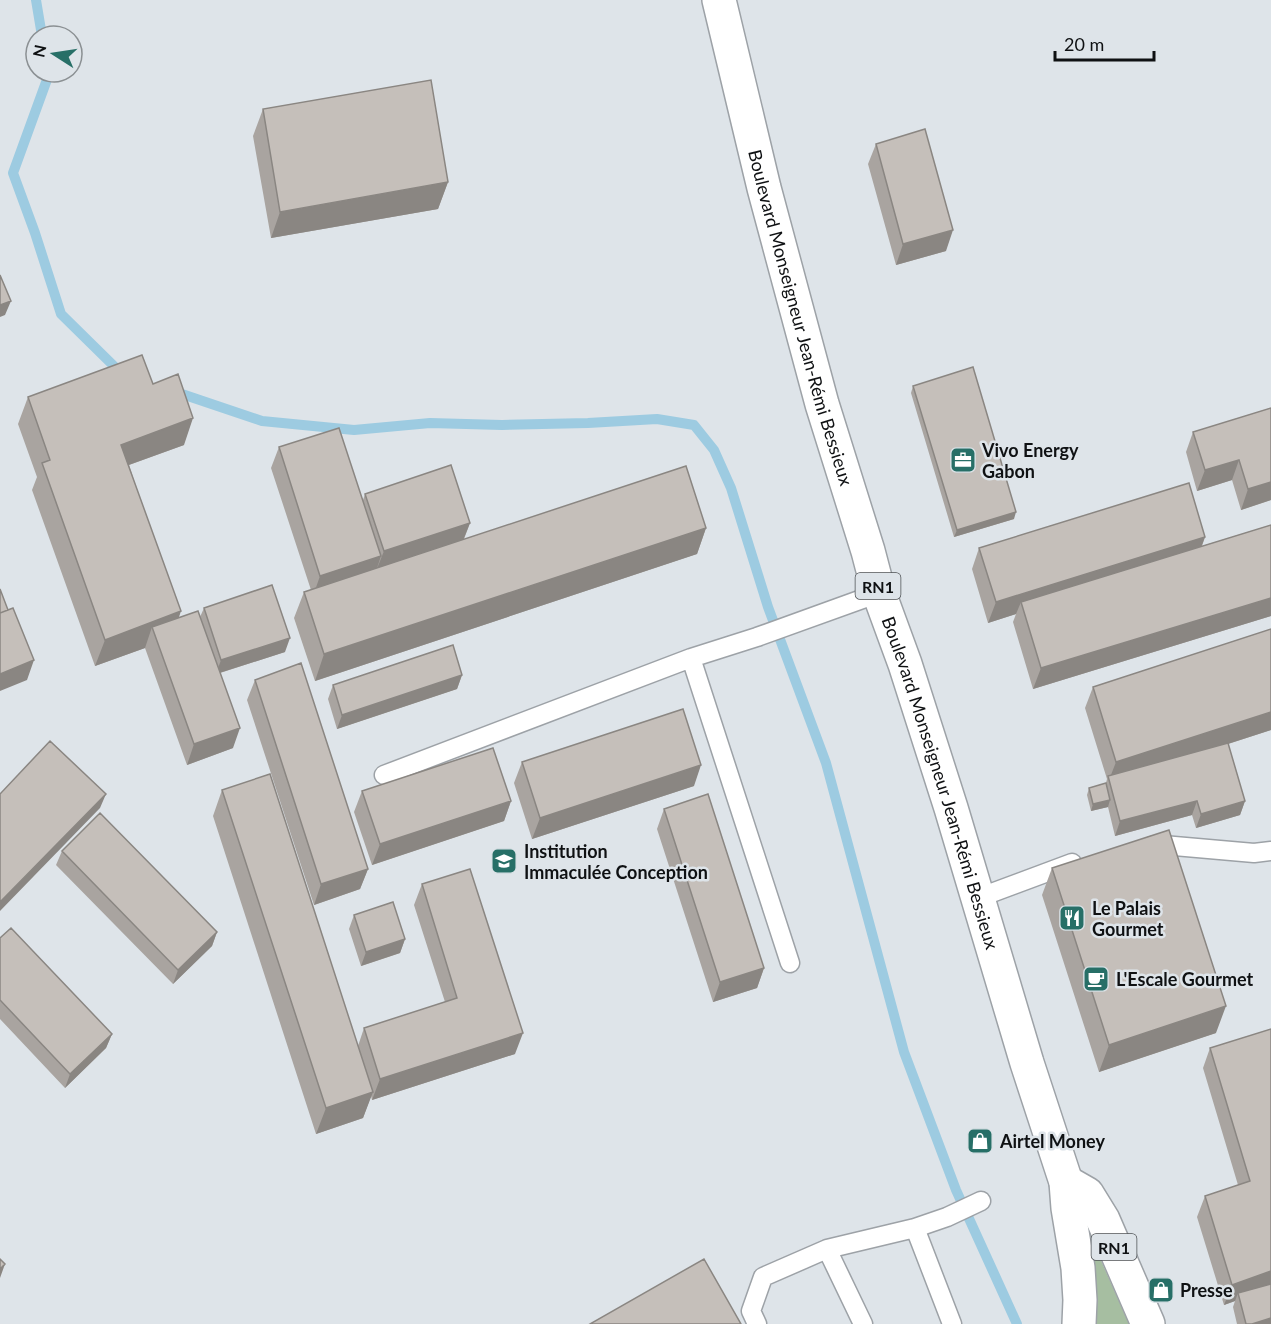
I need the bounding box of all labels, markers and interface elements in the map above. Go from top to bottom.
north arrow [24,24,84,84]
scale bar [1055,24,1154,62]
text: 20 m [1064,33,1104,55]
text: N [28,43,49,59]
street label: Boulevard Monseigneur Jean-Rémi Bessieux [744,147,858,488]
place label: Vivo Energy Gabon [981,439,1079,482]
office icon: Vivo Energy Gabon [948,445,978,475]
road number: RN1 [856,573,900,599]
street label: Boulevard Monseigneur Jean-Rémi Bessieux [877,613,1003,952]
place label: Institution Immaculée Conception [524,840,708,883]
school or university icon: Institution Immaculée Conception [489,846,519,876]
place label: Le Palais Gourmet [1092,897,1164,940]
restaurant icon: Le Palais Gourmet [1057,903,1087,933]
cafe icon: L'Escale Gourmet [1081,964,1111,994]
place label: L'Escale Gourmet [1116,968,1254,990]
shop icon: Airtel Money [965,1126,995,1156]
place label: Airtel Money [999,1130,1105,1152]
road number: RN1 [1092,1234,1136,1260]
shop icon: Presse [1146,1275,1176,1305]
place label: Presse [1180,1279,1233,1301]

